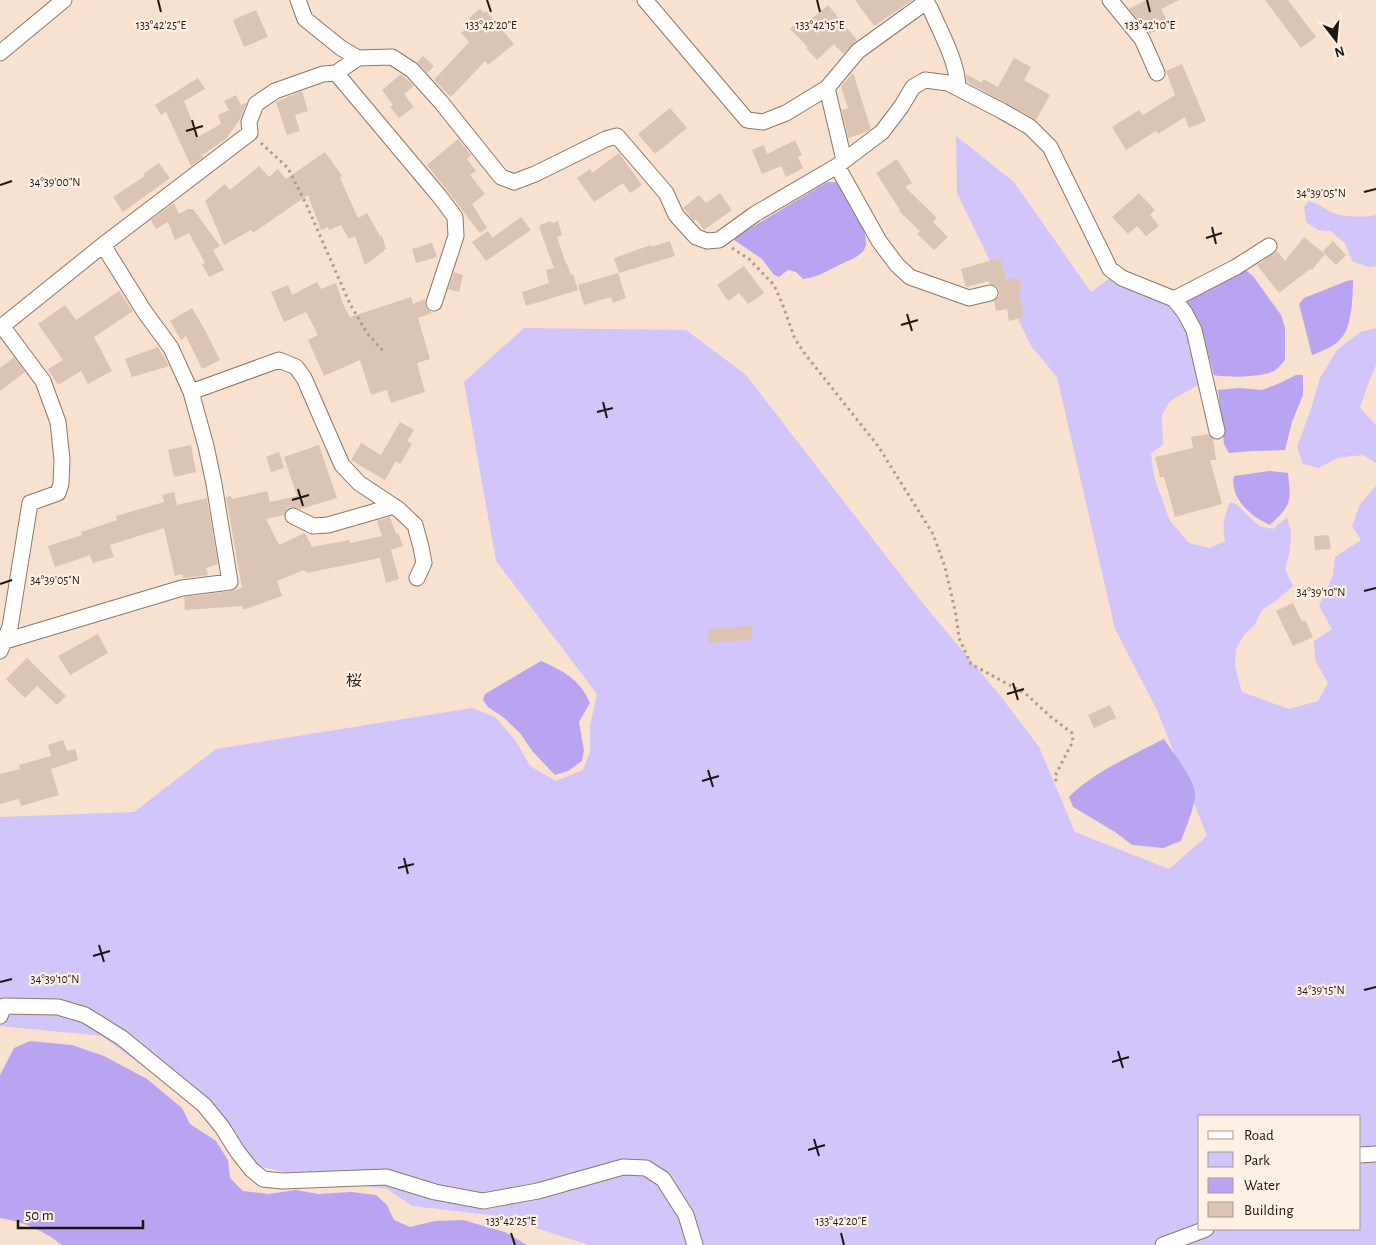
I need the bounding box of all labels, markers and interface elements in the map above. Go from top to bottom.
north arrow [1311,15,1361,65]
text: 133°42'25"E [136,19,186,31]
text: 133°42'20"E [465,19,517,31]
text: 133°42'15"E [795,19,845,31]
text: 133°42'10"E [1125,19,1175,31]
text: N [1333,43,1346,60]
text: 34°39'00"N [29,176,81,188]
text: 34°39'05"N [1296,187,1346,199]
text: 34°39'05"N [30,574,80,586]
text: 34°39'10"N [1297,586,1345,598]
district label: 桜 [346,673,362,689]
text: 34°39'10"N [31,973,79,985]
text: 34°39'15"N [1297,984,1345,996]
legend [1198,1115,1361,1230]
text: Road [1244,1128,1274,1143]
text: Park [1244,1153,1270,1168]
text: Water [1244,1178,1280,1193]
scale bar [18,1198,142,1230]
text: Building [1244,1203,1294,1218]
text: 50 m [25,1208,54,1223]
text: 133°42'25"E [486,1215,536,1227]
text: 133°42'20"E [815,1215,867,1227]

